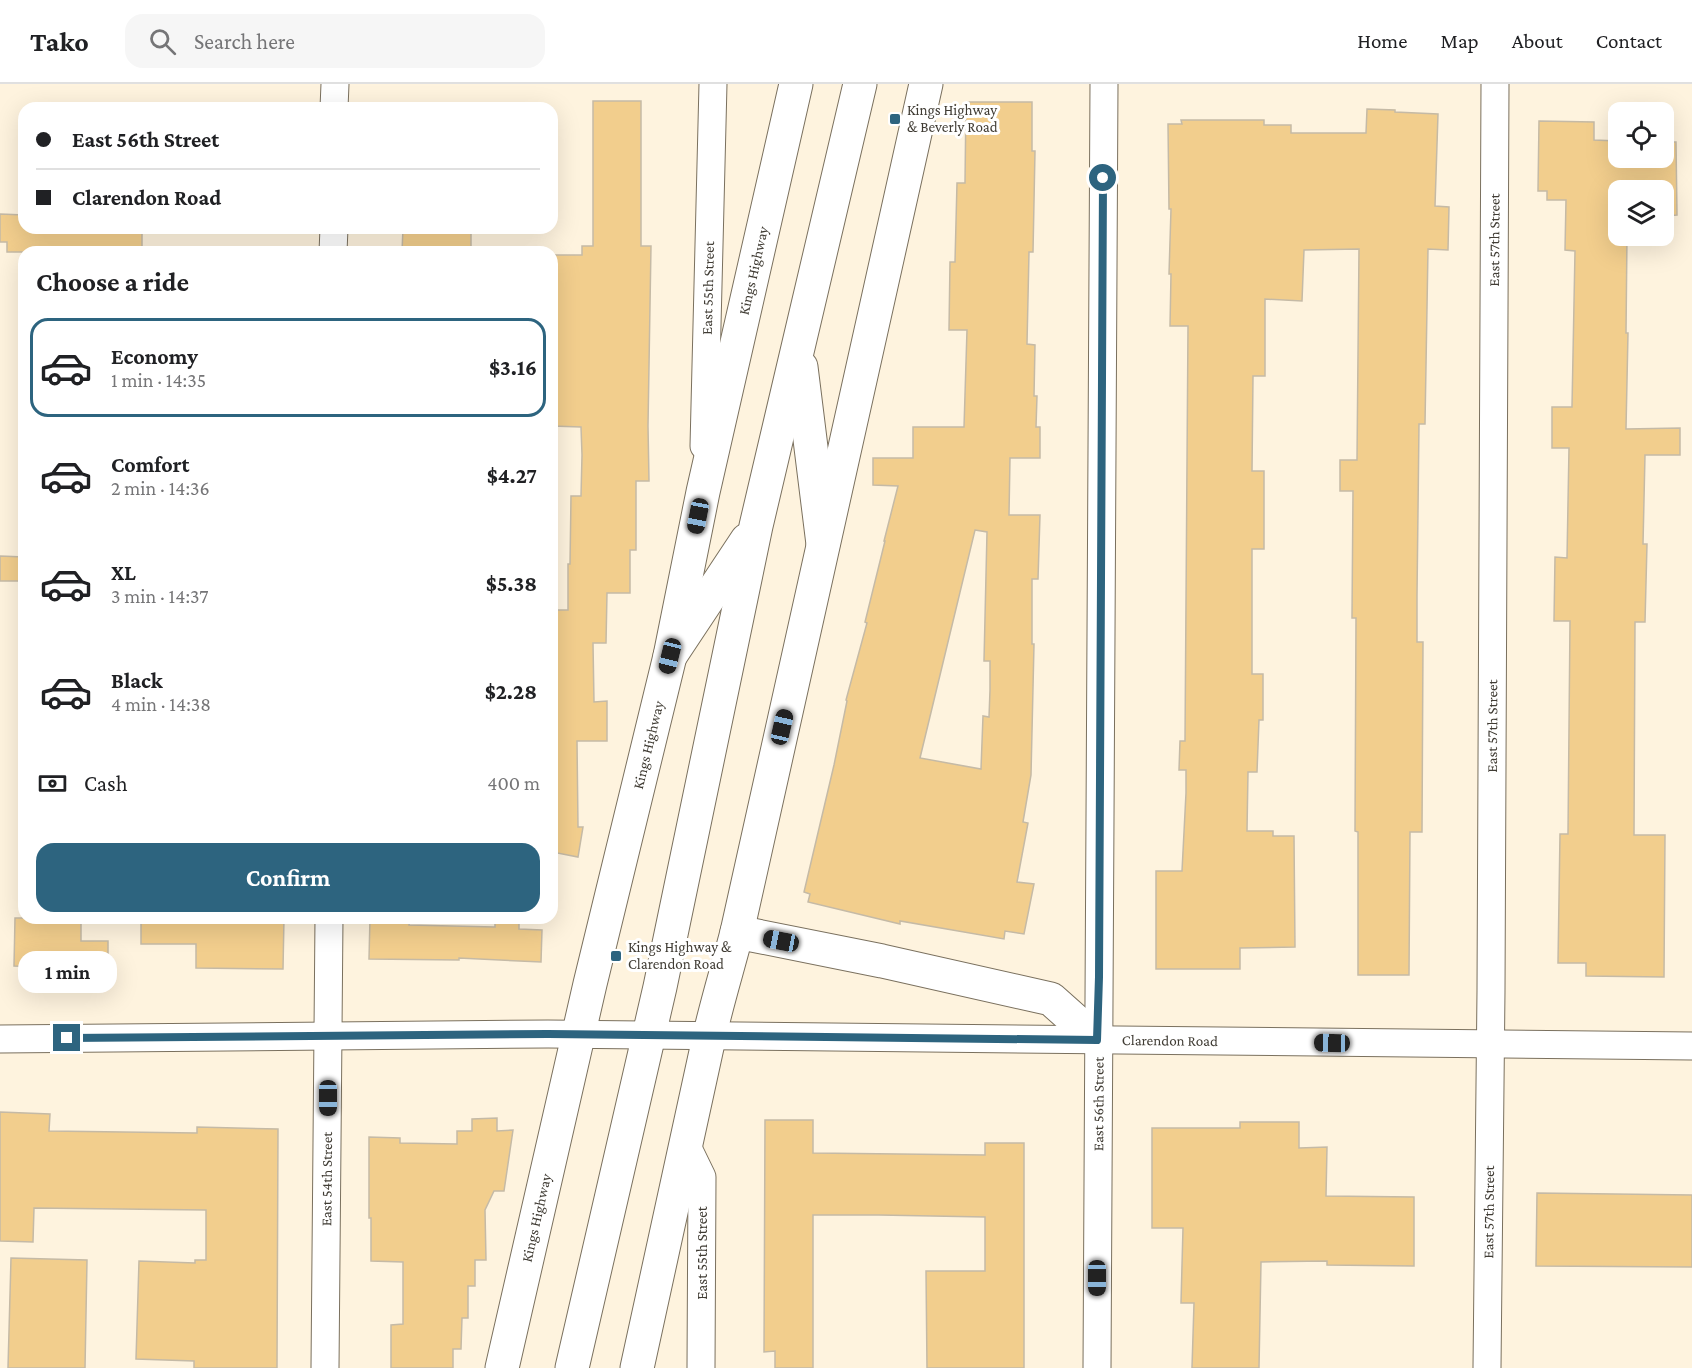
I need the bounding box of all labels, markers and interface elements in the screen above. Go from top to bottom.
search box [125,14,545,68]
icon: search [146,25,179,58]
text: Tako [30,26,89,57]
text: Search here [194,29,295,54]
text: Home [1357,29,1407,53]
text: Map [1440,29,1479,53]
text: About [1512,29,1563,53]
text: Contact [1596,29,1662,53]
place label: Kings Highway & Beverly Road [907,102,998,136]
map controls [1608,102,1674,246]
button: locate [1608,102,1674,168]
marker: Kings Highway & Beverly Road [888,112,902,126]
text: East 56th Street [72,127,219,152]
route start [1089,164,1116,191]
button: layers [1608,180,1674,246]
text: Clarendon Road [72,185,221,210]
street label: East 57th Street [1486,192,1503,287]
street label: Kings Highway [736,225,772,316]
street label: East 55th Street [699,240,717,335]
text: Choose a ride [36,267,189,297]
icon: car [39,341,93,395]
text: Economy [111,344,198,369]
text: $3.16 [489,355,537,380]
text: 1 min · 14:35 [111,369,206,391]
icon: car [39,449,93,503]
text: Comfort [111,452,189,477]
text: $4.27 [487,463,537,488]
text: 2 min · 14:36 [111,477,210,499]
car [686,497,710,535]
icon: car [39,557,93,611]
text: XL [111,560,136,585]
text: $5.38 [486,571,537,596]
text: 3 min · 14:37 [111,585,209,607]
car [657,636,683,676]
icon: car [39,665,93,719]
text: Black [111,668,163,693]
street label: East 57th Street [1484,678,1500,773]
text: $2.28 [485,679,537,704]
text: 4 min · 14:38 [111,693,211,715]
street label: Kings Highway [630,699,668,791]
car [769,707,795,747]
icon: cash [36,767,69,800]
text: Cash [84,771,128,796]
text: 400 m [487,772,540,794]
button: Confirm [36,843,540,912]
car [762,929,800,953]
place label: Kings Highway & Clarendon Road [628,939,732,972]
marker: Kings Highway & Clarendon Road [609,949,623,963]
callout: 1 min [17,951,116,993]
text: 1 min [45,961,90,983]
route end [53,1024,80,1051]
street label: Clarendon Road [1122,1032,1218,1049]
car [1314,1034,1350,1052]
street label: East 56th Street [1090,1056,1107,1151]
car [319,1080,337,1116]
street label: East 54th Street [318,1131,335,1226]
street label: East 57th Street [1480,1164,1497,1259]
street label: Kings Highway [519,1172,555,1264]
street label: East 55th Street [694,1205,710,1300]
car [1088,1260,1106,1296]

